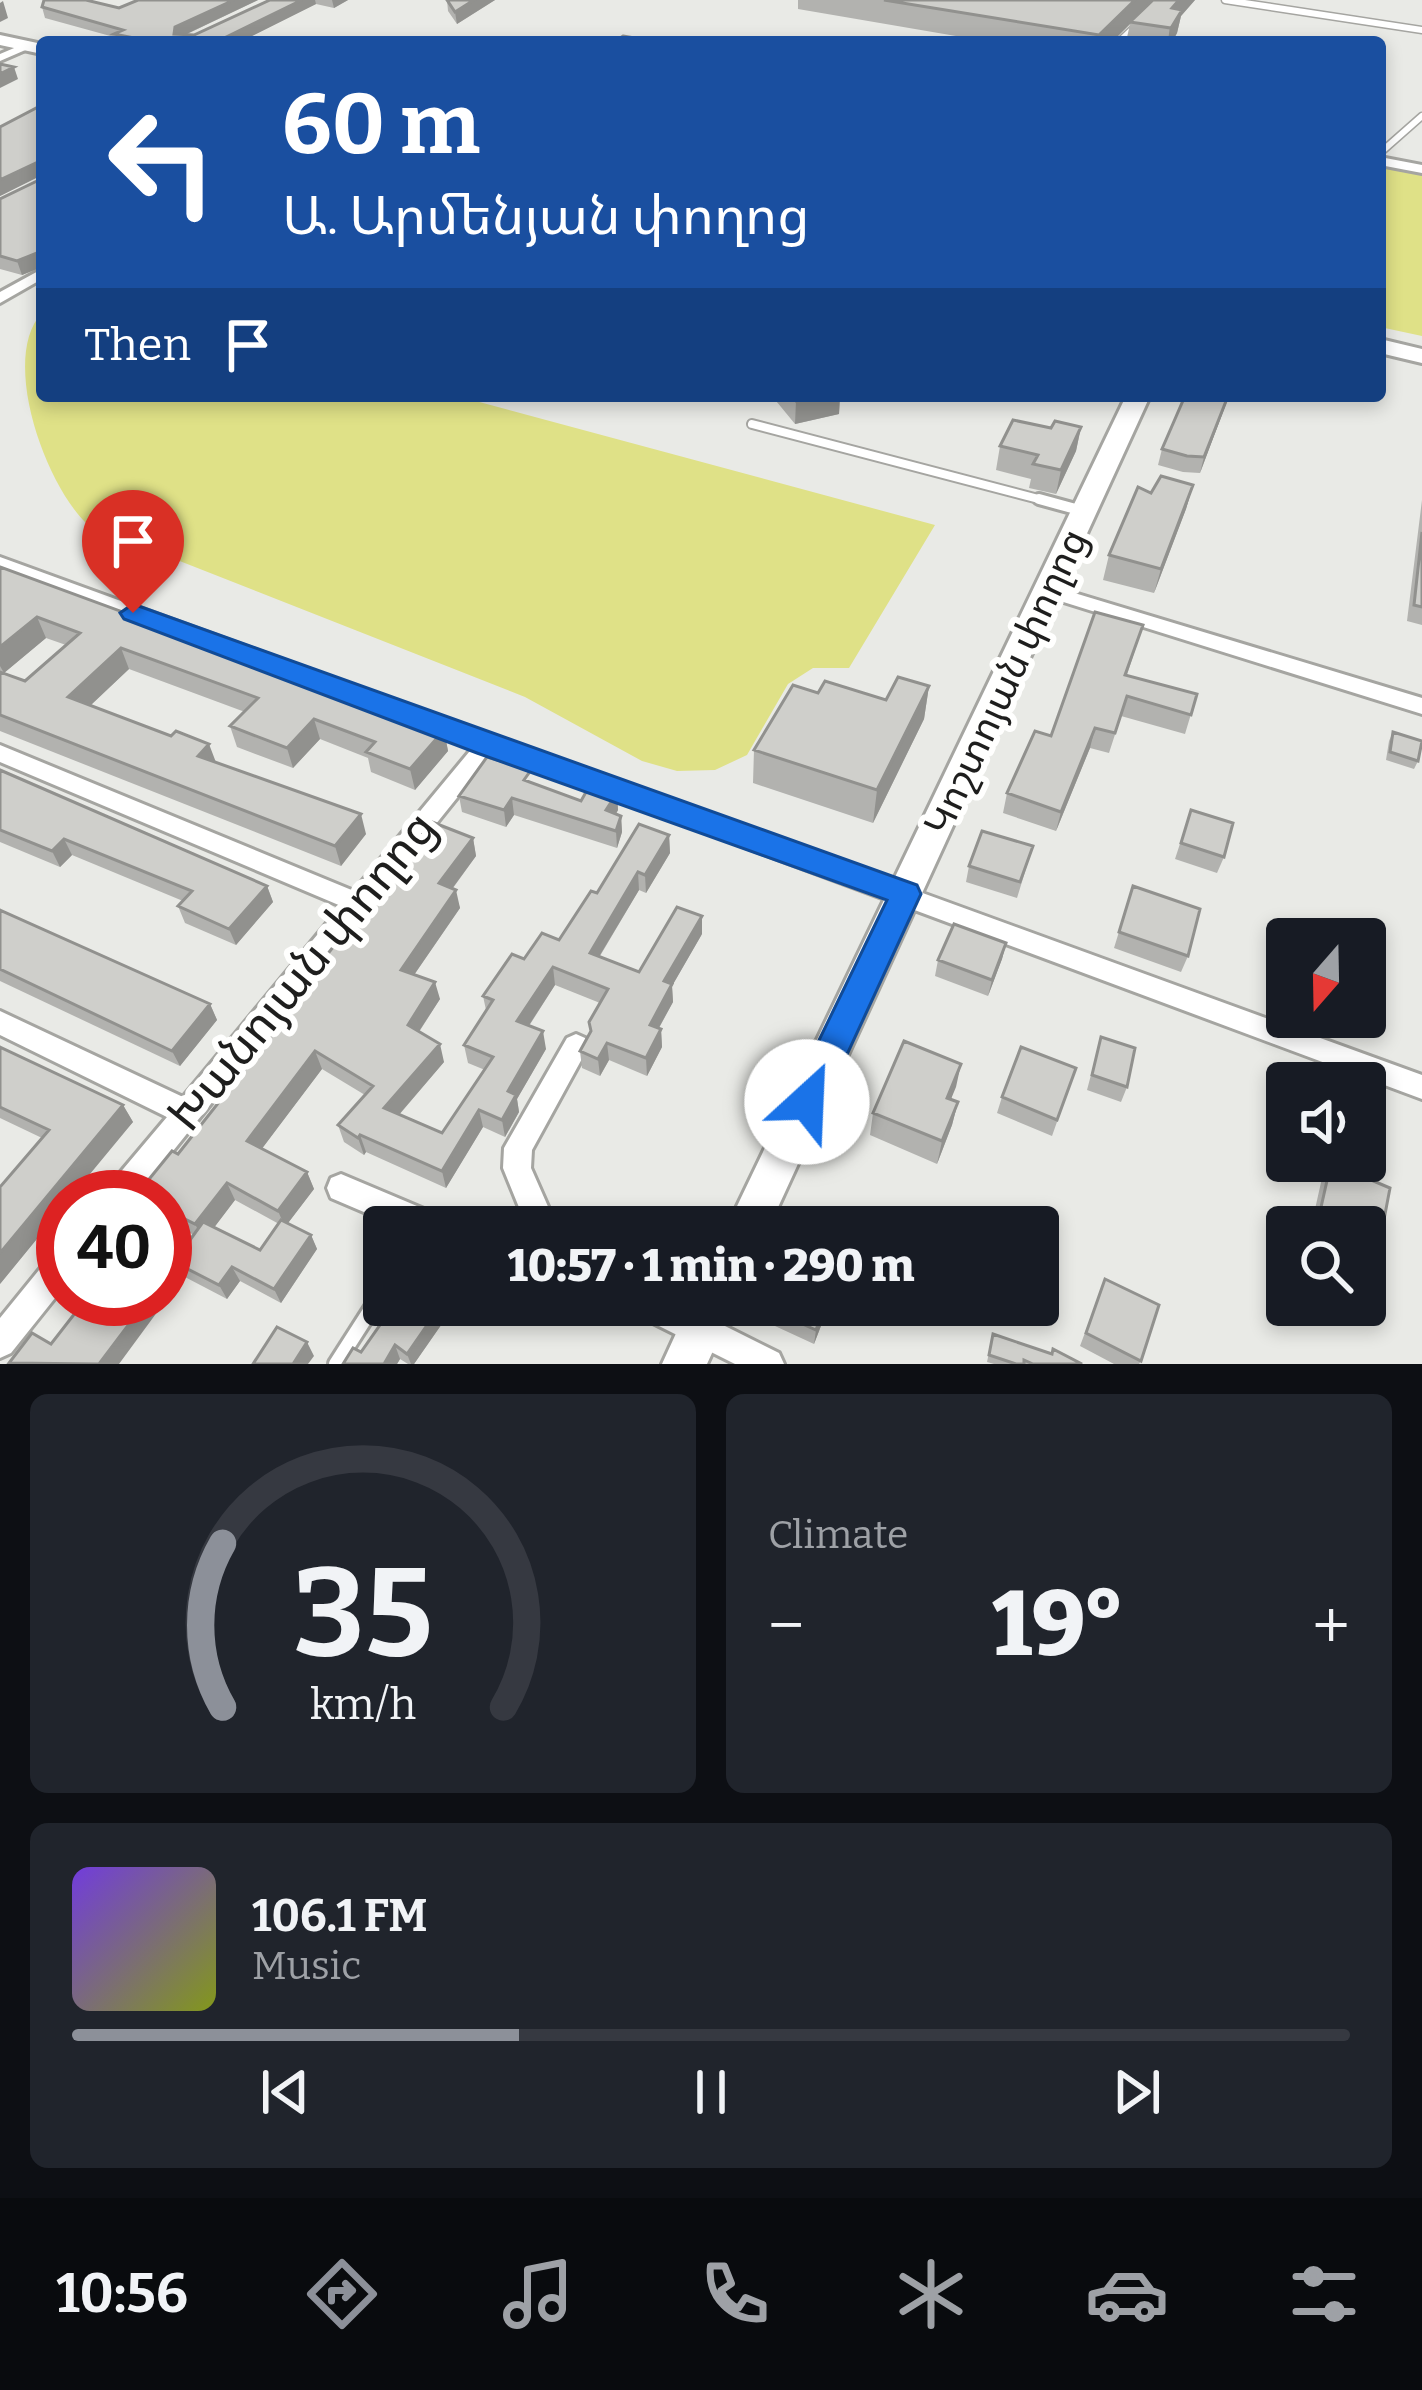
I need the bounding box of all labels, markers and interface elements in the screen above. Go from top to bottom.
text: 60 m [282,74,480,175]
icon: left [84,84,240,240]
text: Ա. Արմենյան փողոց [282,184,810,248]
icon: arrive [215,312,281,378]
text: Then [84,318,191,372]
pin [82,490,184,613]
icon: arrive [100,508,166,574]
street label: Կոշտոյան փողոց [915,522,1097,842]
street label: Խանոյան փողոց [155,799,449,1143]
north arrow [1266,918,1386,1038]
map controls [1266,918,1386,1326]
position arrow [744,1039,870,1165]
button: sound [1266,1062,1386,1182]
speed limit sign: 40 [36,1170,192,1326]
button: search [1266,1206,1386,1326]
text: 10:57 · 1 min · 290 m [508,1239,914,1293]
text: Climate [768,1512,908,1558]
text: 35 [293,1539,433,1689]
text: 19° [992,1571,1125,1679]
text: − [768,1586,804,1665]
text: + [1312,1586,1350,1665]
text: km/h [310,1678,416,1729]
text: 106.1 FM [252,1889,427,1943]
text: Music [252,1943,361,1989]
icon: previous [252,2059,318,2125]
icon: pause [678,2059,744,2125]
icon: next [1104,2059,1170,2125]
icon: directions [300,2252,384,2336]
icon: music [496,2252,580,2336]
icon: phone [693,2252,777,2336]
icon: climate [889,2252,973,2336]
icon: car [1085,2252,1169,2336]
icon: filters [1282,2252,1366,2336]
text: 10:56 [56,2262,188,2326]

